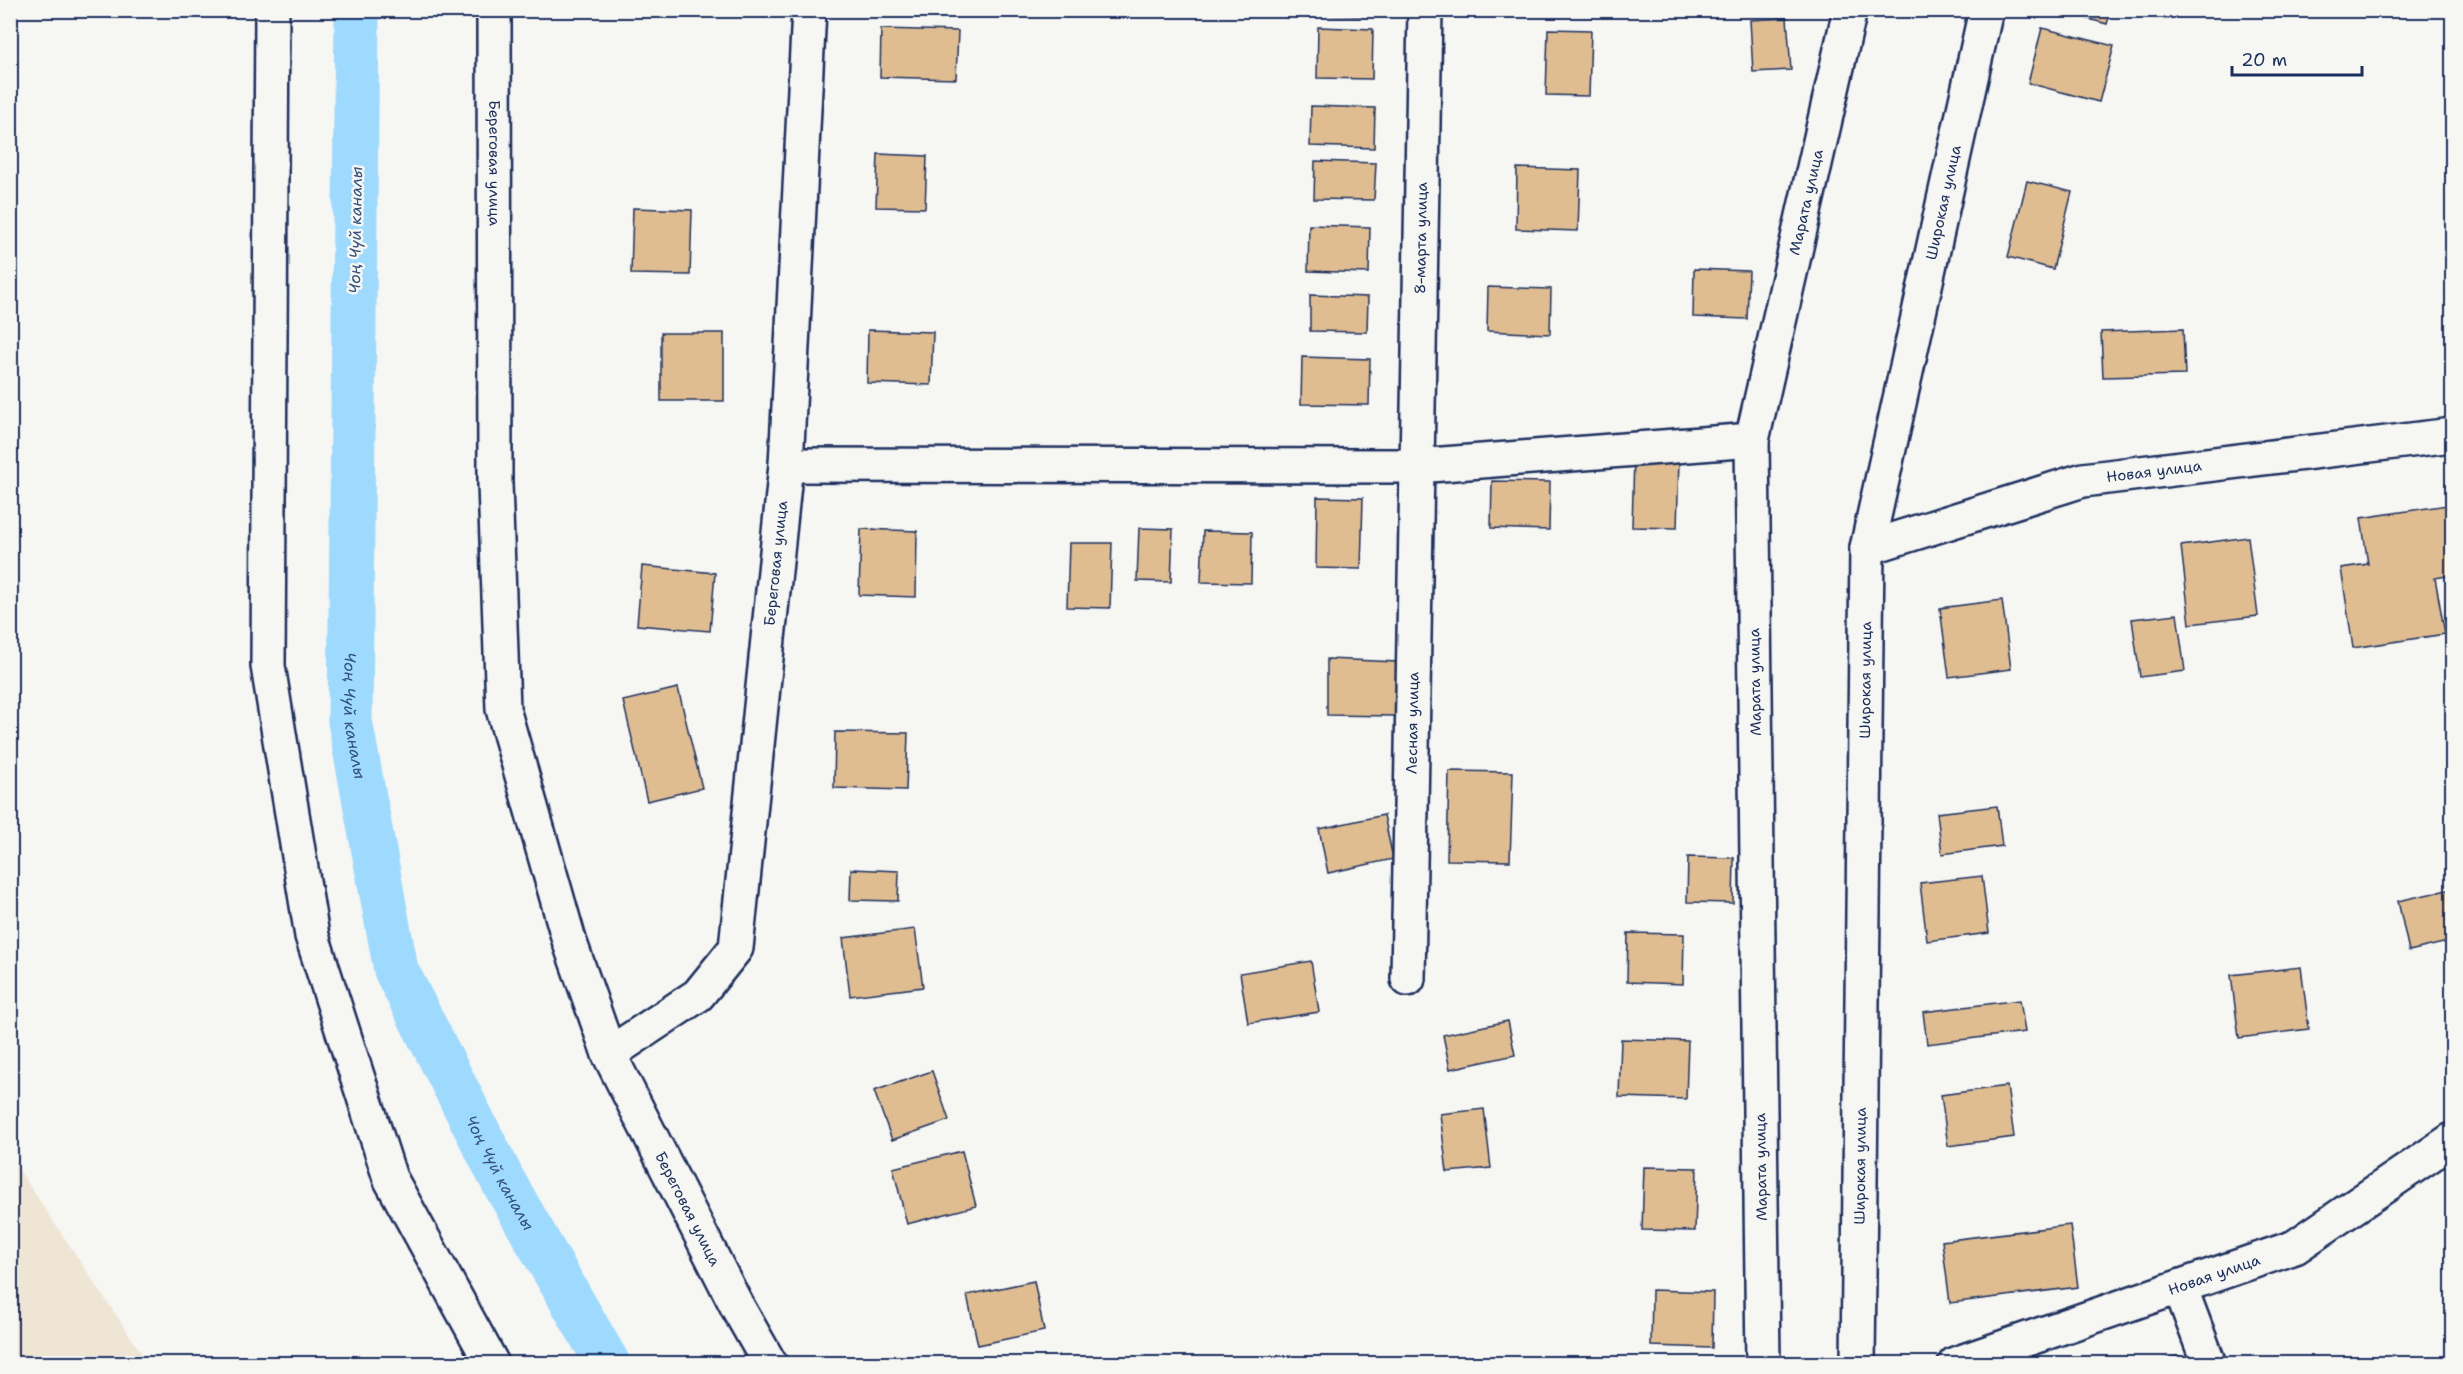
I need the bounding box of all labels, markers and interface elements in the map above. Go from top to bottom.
scale bar [2232,39,2362,77]
text: 20 m [2241,48,2287,72]
street label: Береговая улица [484,100,504,227]
street label: Широкая улица [1921,142,1966,262]
street label: Марата улица [1784,147,1828,257]
water label: Чоң Чүй каналы [344,166,367,294]
street label: 8-марта улица [1410,181,1432,294]
street label: Новая улица [2105,456,2203,487]
street label: Береговая улица [759,499,792,627]
street label: Широкая улица [1855,621,1876,739]
street label: Марата улица [1744,627,1766,736]
water label: Чоң Чүй каналы [339,652,371,781]
street label: Лесная улица [1402,671,1423,774]
street label: Широкая улица [1850,1107,1871,1225]
water label: Чоң Чүй каналы [460,1112,539,1234]
street label: Марата улица [1750,1112,1772,1221]
street label: Береговая улица [650,1148,725,1270]
street label: Новая улица [2165,1250,2263,1300]

